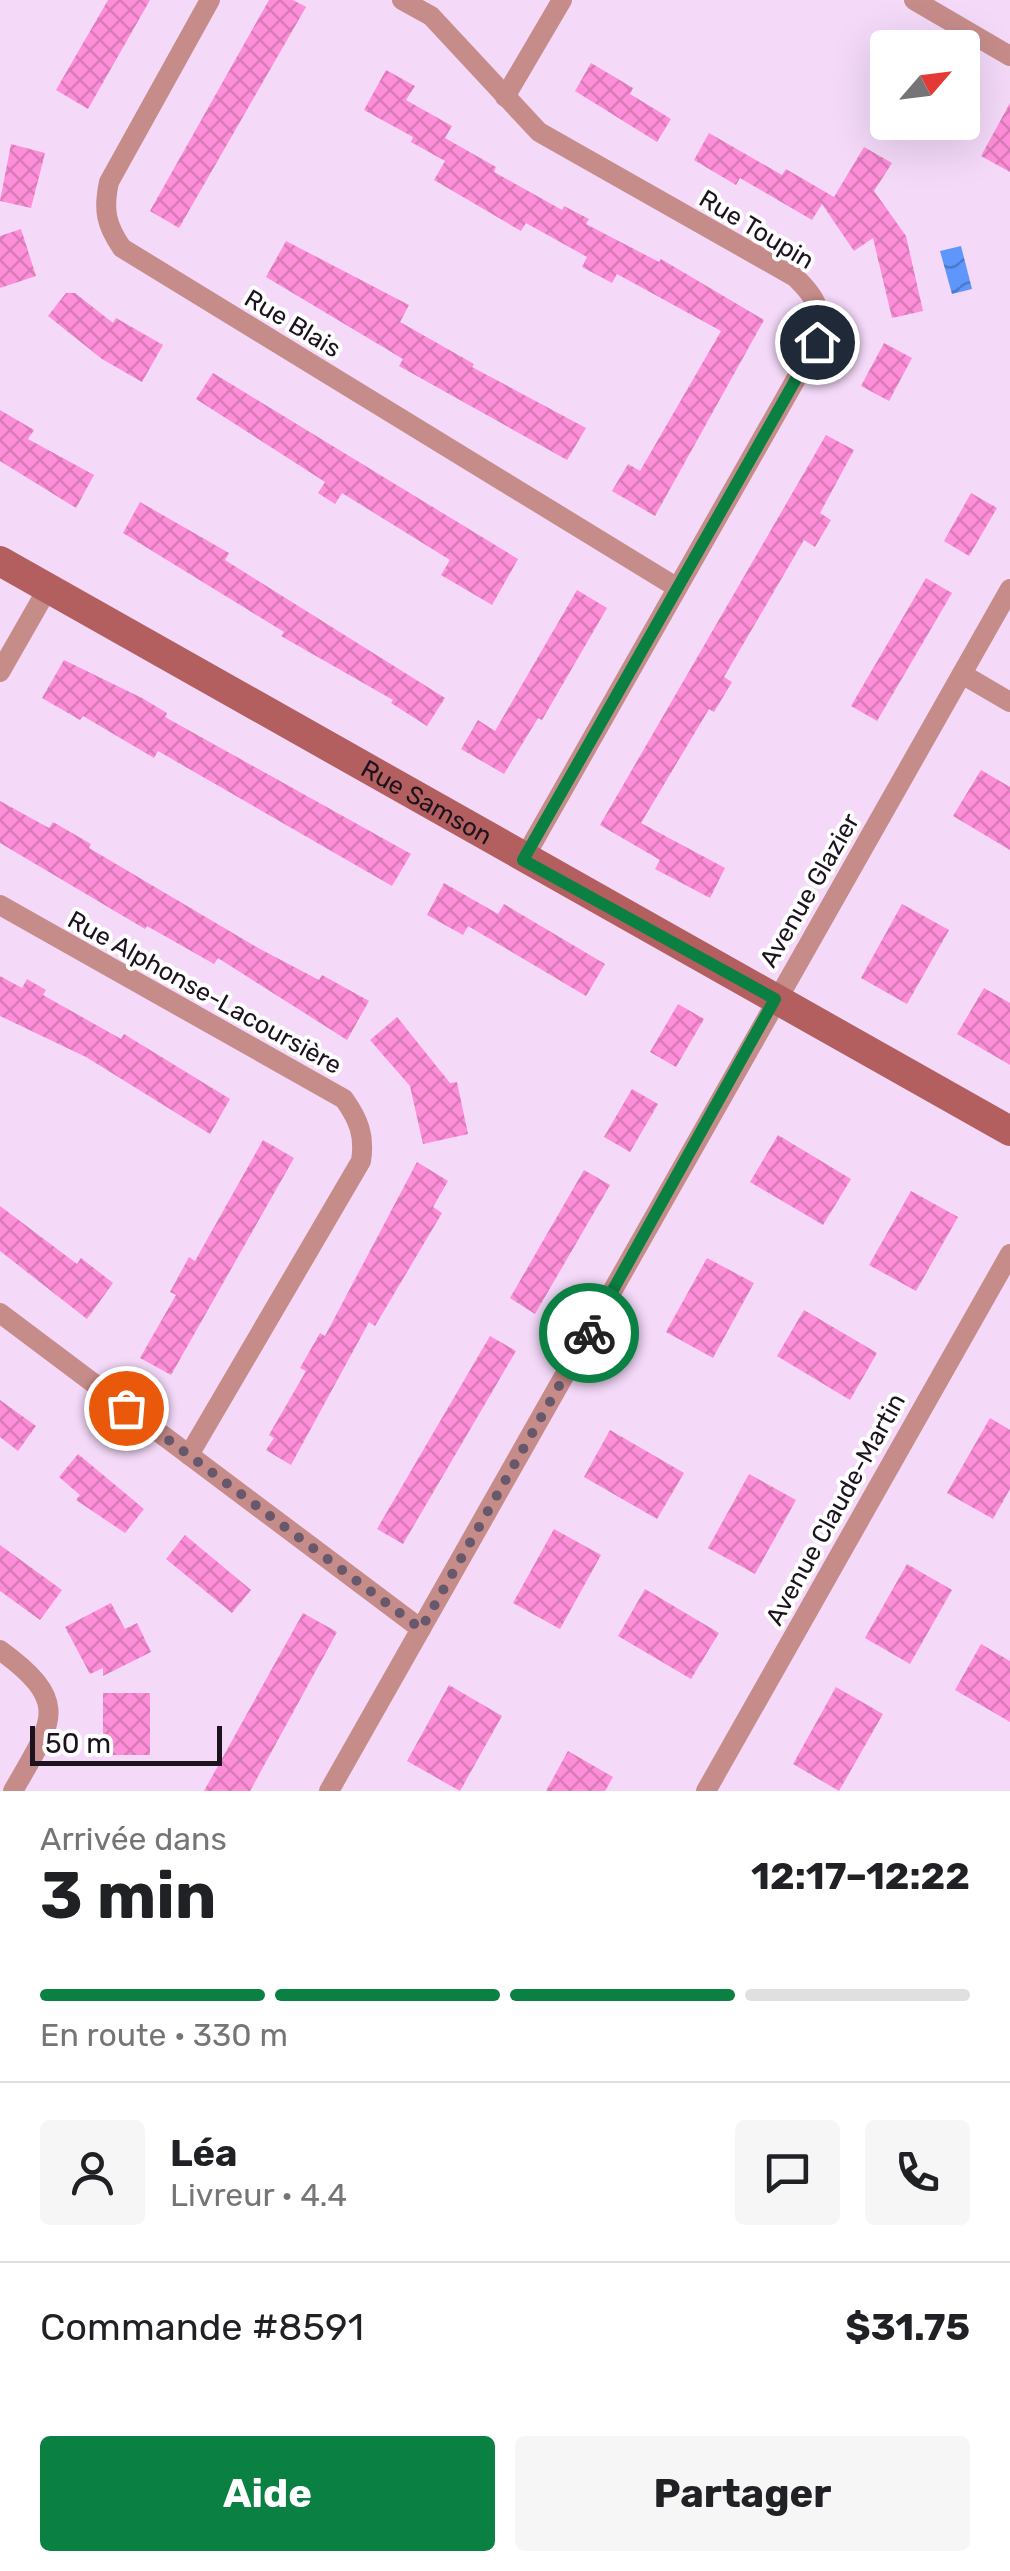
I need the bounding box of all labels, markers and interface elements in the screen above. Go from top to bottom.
north arrow [870,30,980,140]
map controls [870,30,980,140]
street label: Rue Toupin [694,184,819,275]
street label: Rue Blais [239,283,346,363]
pin [775,300,860,385]
icon: home [790,315,845,370]
street label: Rue Samson [356,754,497,851]
street label: Avenue Glazier [754,808,865,972]
street label: Rue Alphonse-Lacoursière [63,905,347,1080]
courier [539,1283,639,1383]
icon: bike [562,1306,617,1361]
pin [84,1366,169,1451]
icon: bag [99,1381,154,1436]
street label: Avenue Claude-Martin [760,1388,911,1630]
scale bar [30,1721,222,1766]
text: 50 m [45,1727,111,1760]
text: Arrivée dans [40,1820,227,1858]
text: 12:17–12:22 [751,1853,970,1899]
text: 3 min [40,1857,217,1934]
text: En route · 330 m [40,2016,288,2054]
button: person [40,2120,145,2225]
button: chat [735,2120,840,2225]
button: phone [865,2120,970,2225]
text: Léa [170,2130,238,2176]
text: Livreur · 4.4 [170,2176,347,2214]
text: Commande #8591 [40,2304,364,2350]
text: $31.75 [845,2304,970,2350]
button: Aide [40,2436,495,2551]
button: Partager [515,2436,970,2551]

